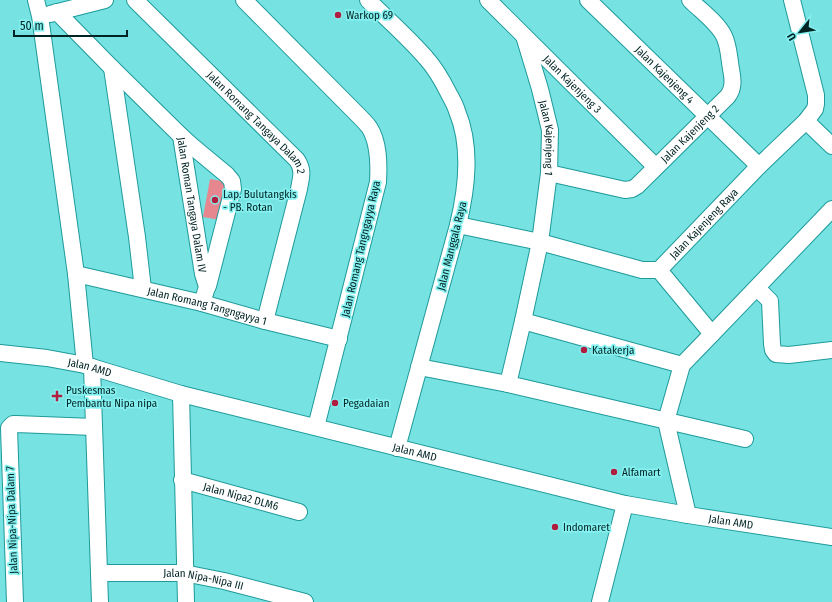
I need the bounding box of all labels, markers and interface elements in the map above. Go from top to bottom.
place label: Warkop 69 [346,9,393,22]
marker: Warkop 69 [333,10,343,20]
scale bar [14,12,127,38]
north arrow [780,12,820,52]
text: 50 m [20,19,44,33]
text: U [785,31,799,43]
street label: Jalan Kajenjeng 4 [633,43,697,107]
street label: Jalan Kajenjeng 3 [541,52,604,116]
street label: Jalan Romang Tangaya Dalam 2 [204,68,308,174]
street label: Jalan Kajenjeng 1 [536,99,556,176]
street label: Jalan Kajenjeng 2 [658,102,722,165]
street label: Jalan Roman Tangaya Dalam IV [175,136,209,274]
street label: Jalan Romang Tangngayya Raya [339,179,383,319]
street label: Jalan Kajenjeng Raya [667,185,741,262]
place label: Lap. Bulutangkis - PB. Rotan [223,188,297,214]
marker: Lap. Bulutangkis - PB. Rotan [210,195,220,205]
street label: Jalan Manggala Raya [435,200,469,292]
street label: Jalan Romang Tangngayya 1 [146,284,268,328]
place label: Katakerja [592,344,634,357]
marker: Katakerja [579,345,589,355]
street label: Jalan AMD [67,355,113,379]
place label: Puskesmas Pembantu Nipa nipa [66,384,157,410]
marker: Puskesmas Pembantu Nipa nipa [51,390,63,402]
place label: Pegadaian [343,397,389,410]
marker: Pegadaian [330,398,340,408]
street label: Jalan AMD [391,440,438,464]
street label: Jalan Nipa-Nipa Dalam 7 [4,465,20,574]
place label: Alfamart [622,466,661,479]
marker: Alfamart [609,467,619,477]
street label: Jalan Nipa2 DLM6 [202,480,280,513]
street label: Jalan AMD [708,512,754,531]
place label: Indomaret [563,521,610,534]
marker: Indomaret [550,522,560,532]
street label: Jalan Nipa-Nipa III [163,567,245,592]

